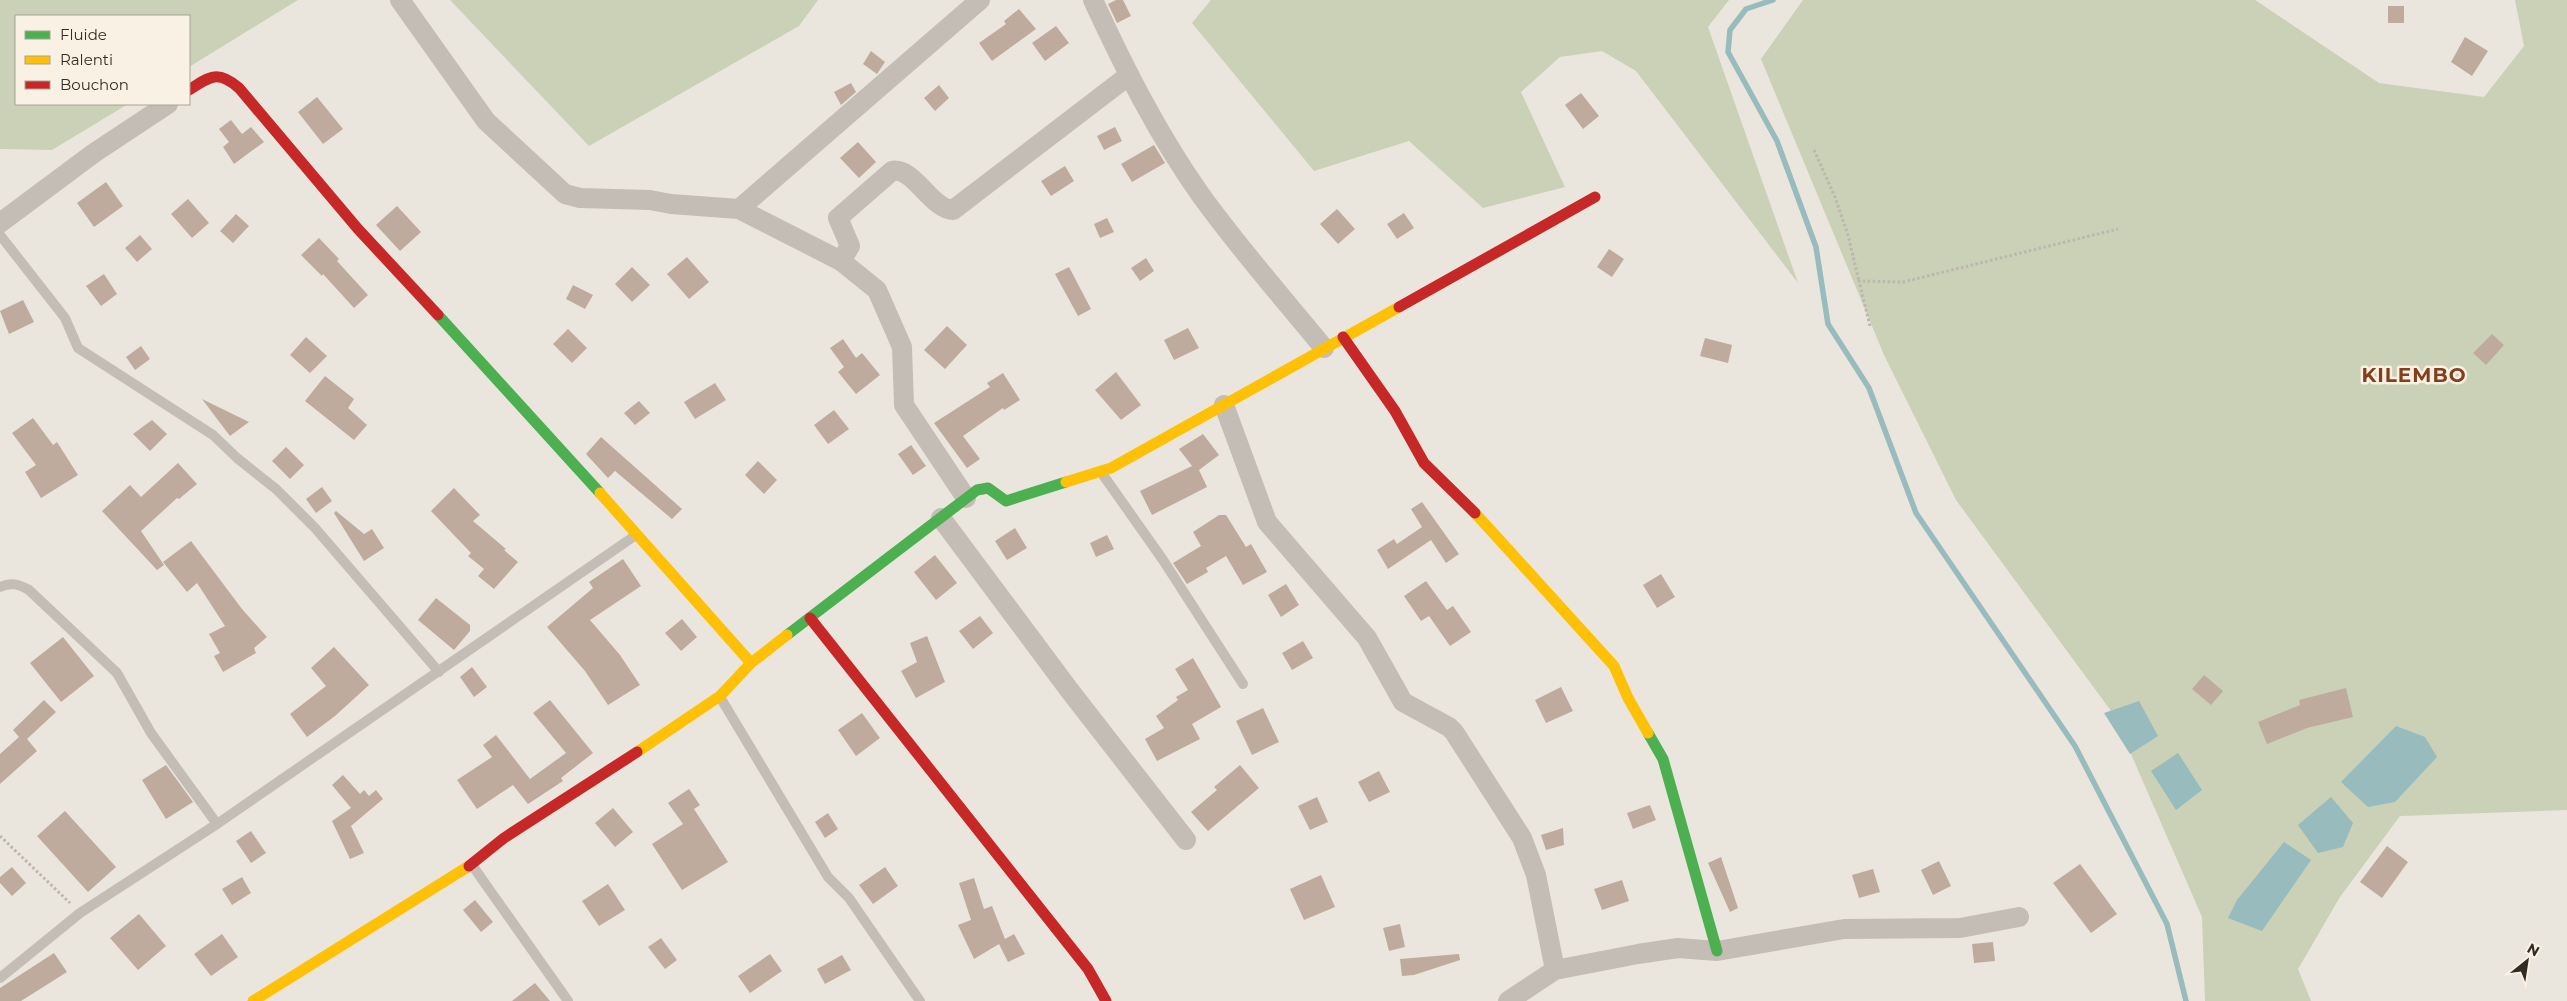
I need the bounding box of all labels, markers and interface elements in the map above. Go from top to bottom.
legend [15,15,190,105]
text: Fluide [60,25,107,44]
text: Ralenti [60,50,113,69]
text: Bouchon [60,75,129,94]
district label: KILEMBO [2361,363,2467,387]
north arrow [2502,936,2552,986]
text: N [2524,939,2543,960]

